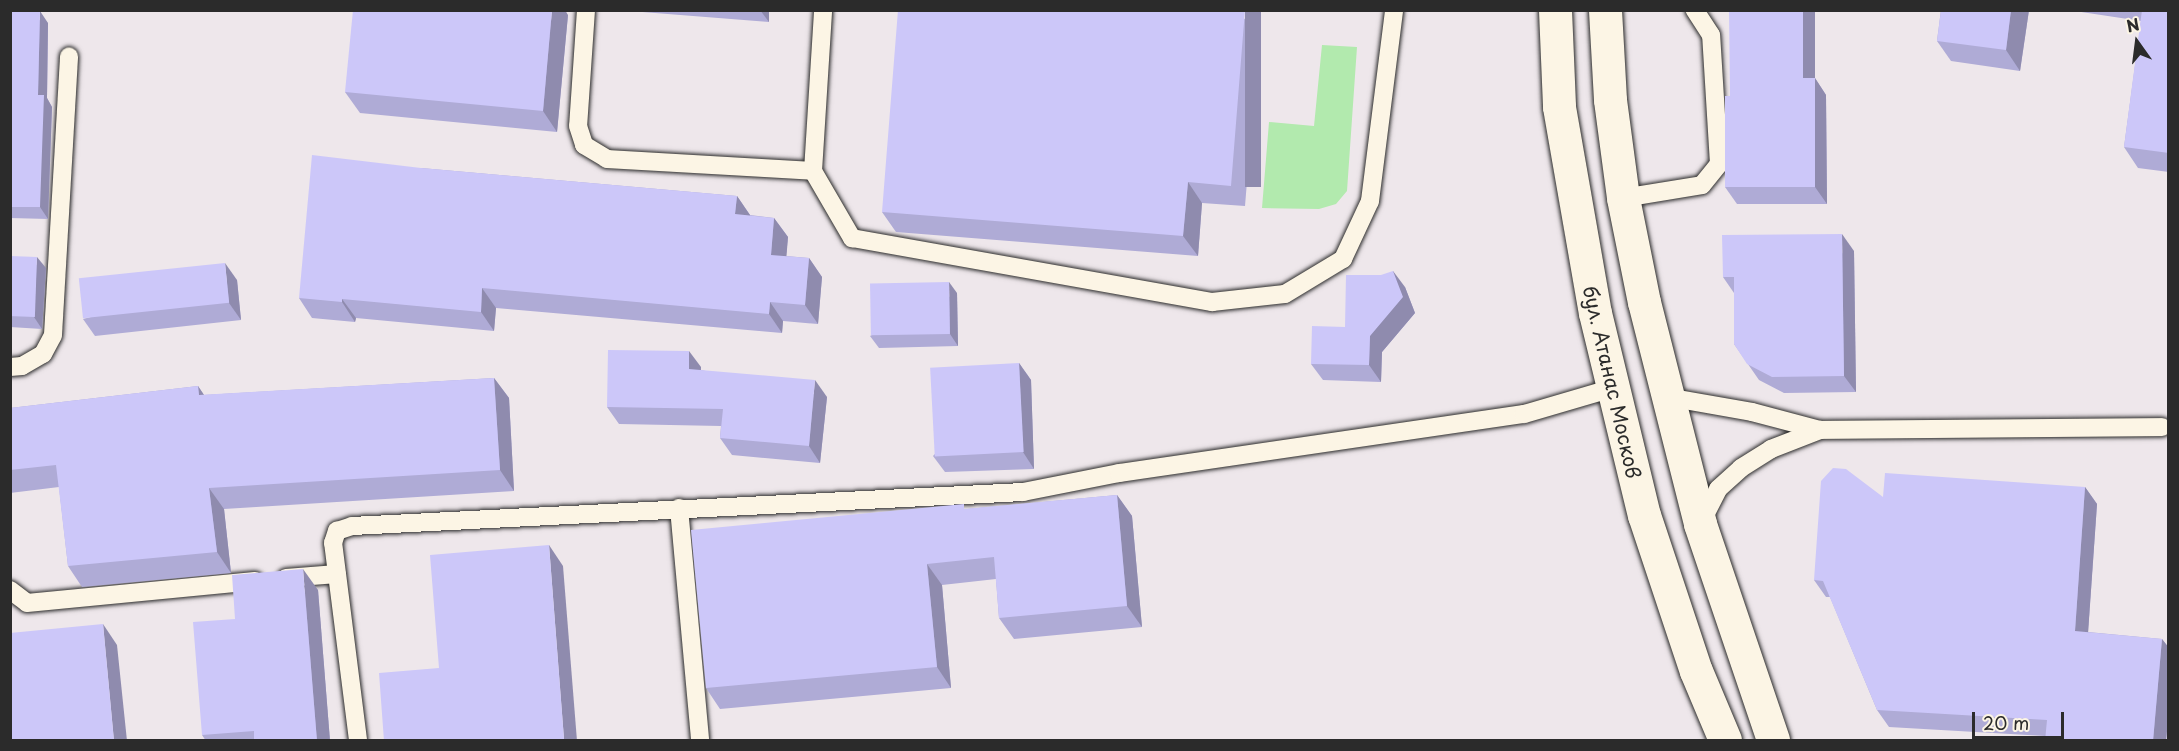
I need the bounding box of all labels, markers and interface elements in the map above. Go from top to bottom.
text: N [2124,11,2142,38]
north arrow [2107,12,2167,72]
street label: бул. Атанас Москов [1578,283,1646,481]
scale bar [1975,700,2066,738]
text: 20 m [1983,709,2029,736]

